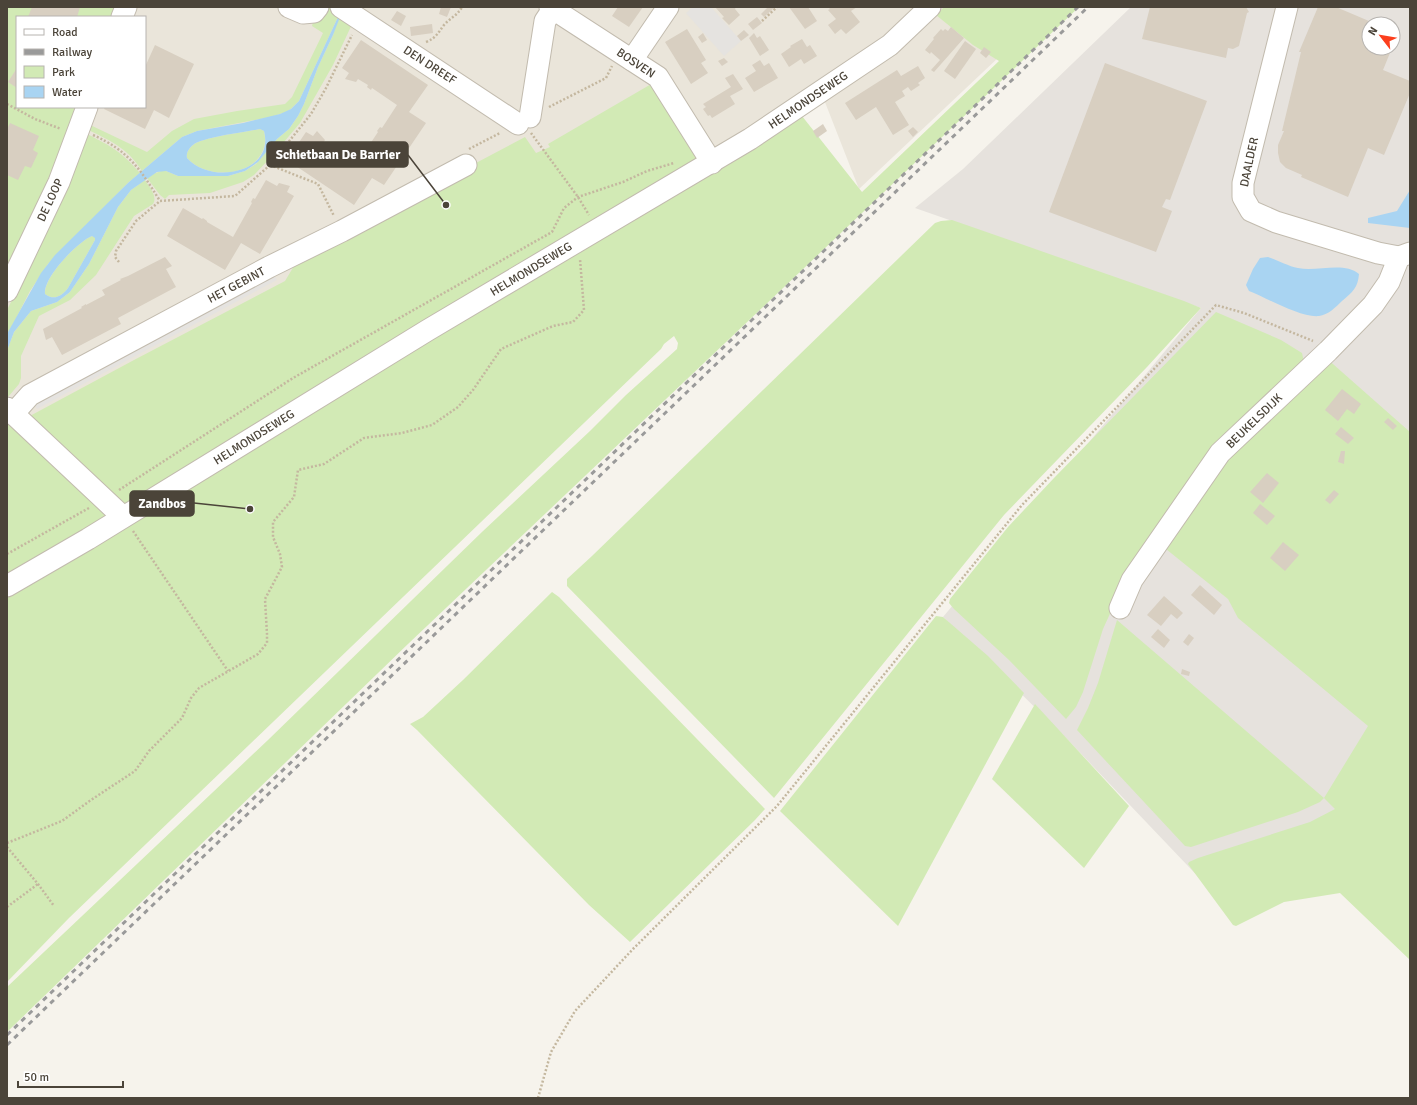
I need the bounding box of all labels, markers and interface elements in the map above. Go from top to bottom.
legend [16,16,146,108]
north arrow [1361,16,1401,56]
text: N [1365,24,1380,38]
text: Road [52,25,78,40]
street label: DEN DREEF [400,43,459,88]
text: Railway [52,45,92,60]
street label: BOSVEN [614,45,658,82]
text: Park [52,65,75,80]
street label: HELMONDSEWEG [766,68,851,133]
text: Water [52,85,83,100]
street label: DAALDER [1237,136,1262,188]
callout: Schietbaan De Barrier [267,142,408,167]
text: Schietbaan De Barrier [276,147,401,163]
street label: DE LOOP [34,176,67,224]
street label: HELMONDSEWEG [488,239,575,300]
street label: HET GEBINT [205,264,268,307]
street label: BEUKELSDIJK [1223,391,1286,452]
street label: HELMONDSEWEG [211,407,298,468]
callout: Zandbos [130,491,194,516]
text: Zandbos [138,496,186,512]
scale bar [18,1063,123,1089]
text: 50 m [24,1070,49,1085]

